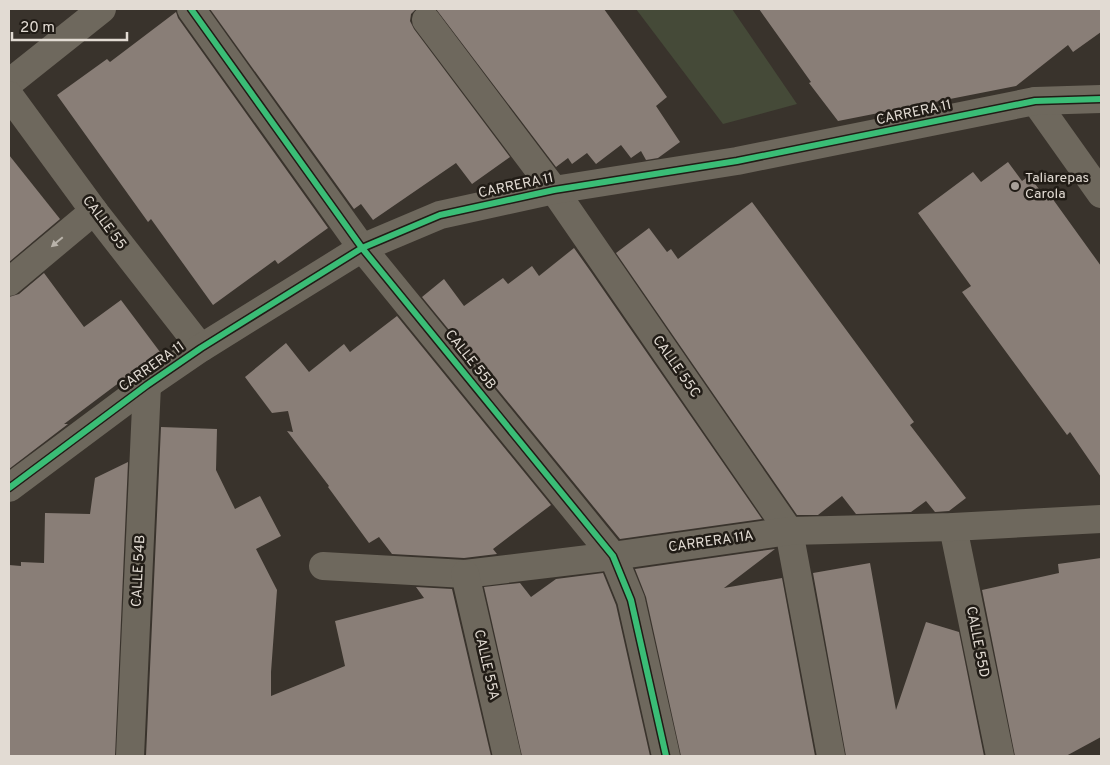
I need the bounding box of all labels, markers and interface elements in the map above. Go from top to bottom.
scale bar [12,10,128,42]
text: 20 m [20,19,55,38]
street label: CARRERA 11 [875,97,953,129]
street label: CARRERA 11 [477,170,555,202]
place label: Taliarepas Carola [1025,170,1089,203]
marker: Taliarepas Carola [1009,180,1021,192]
street label: CALLE 55 [78,193,130,253]
one-way arrow [51,236,63,248]
street label: CALLE 55B [441,327,499,393]
street label: CALLE 55C [648,333,704,401]
street label: CARRERA 11 [116,338,188,396]
street label: CARRERA 11A [667,528,755,556]
street label: CALLE 54B [129,535,149,607]
street label: CALLE 55D [962,605,992,679]
street label: CALLE 55A [470,628,502,702]

